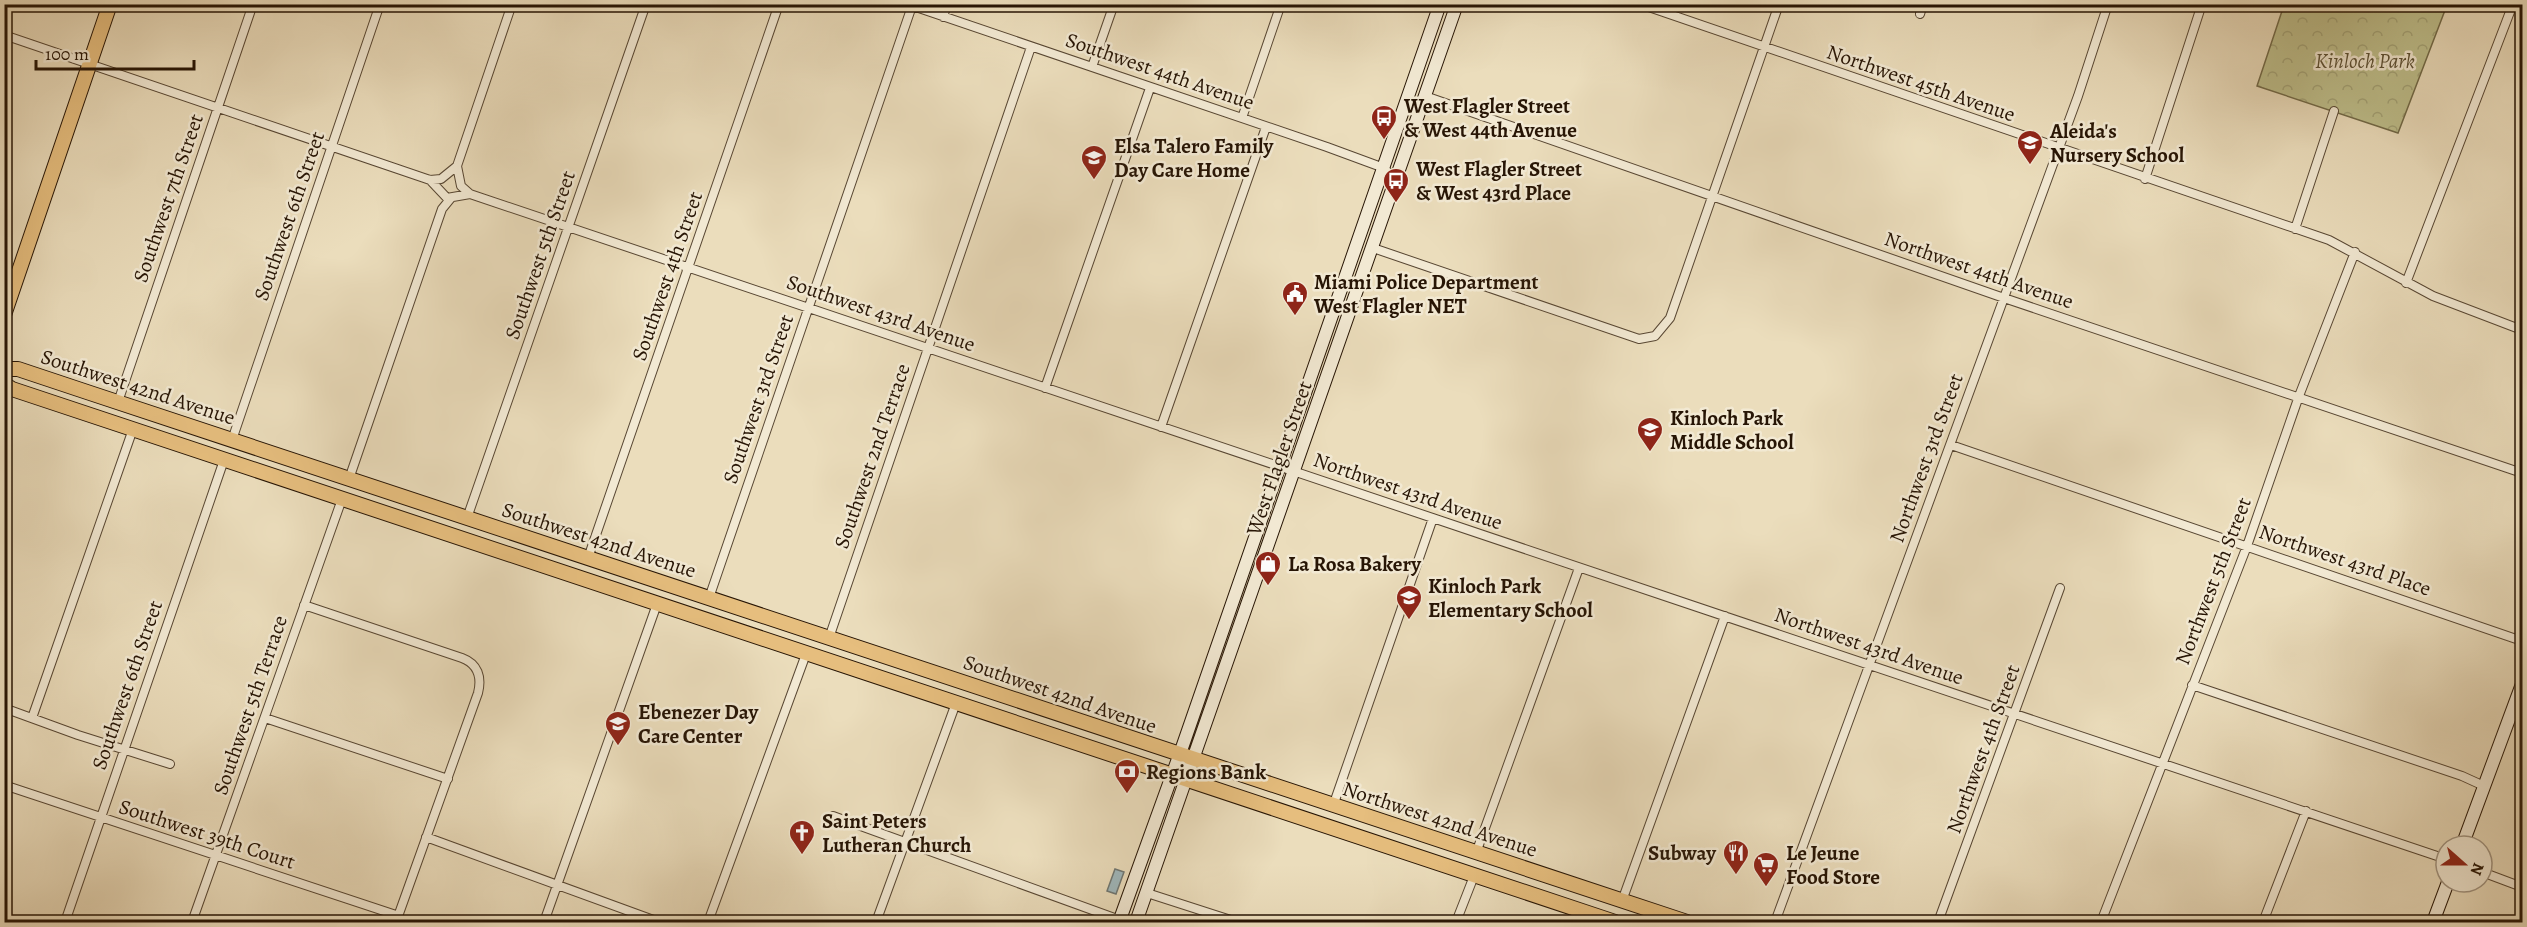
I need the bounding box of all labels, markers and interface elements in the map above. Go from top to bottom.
street label: Southwest 44th Avenue [1062,26,1258,116]
scale bar [36,33,194,71]
street label: Northwest 45th Avenue [1823,38,2019,128]
text: 100 m [45,42,89,66]
park label: Kinloch Park [2315,47,2415,75]
place label: West Flagler Street & West 44th Avenue [1403,92,1577,144]
bus stop icon: West Flagler Street & West 44th Avenue [1369,103,1399,141]
street label: Southwest 7th Street [126,110,210,286]
place label: Aleida's Nursery School [2049,117,2185,169]
street label: Southwest 6th Street [247,128,331,304]
school or university icon: Aleida's Nursery School [2015,128,2045,166]
place label: Elsa Talero Family Day Care Home [1114,132,1275,184]
school or university icon: Elsa Talero Family Day Care Home [1079,143,1109,181]
place label: West Flagler Street & West 43rd Place [1415,155,1582,207]
bus stop icon: West Flagler Street & West 43rd Place [1381,166,1411,204]
street label: Southwest 5th Street [498,167,582,343]
street label: Southwest 4th Street [625,188,709,364]
street label: Northwest 44th Avenue [1881,224,2077,316]
street label: Southwest 43rd Avenue [783,268,979,358]
place label: Miami Police Department West Flagler NET [1313,268,1538,320]
public building icon: Miami Police Department West Flagler NET [1280,279,1310,317]
street label: Southwest 3rd Street [716,311,800,487]
street label: Southwest 42nd Avenue [37,342,239,432]
street label: Southwest 2nd Terrace [827,360,917,552]
street label: Northwest 3rd Street [1882,370,1970,546]
street label: West Flagler Street [1239,377,1319,540]
place label: Kinloch Park Middle School [1670,404,1794,456]
school or university icon: Kinloch Park Middle School [1635,415,1665,453]
street label: Northwest 43rd Avenue [1310,445,1506,537]
street label: Northwest 5th Street [2168,493,2258,669]
street label: Southwest 42nd Avenue [498,495,700,585]
street label: Northwest 43rd Place [2255,517,2435,603]
shop icon: La Rosa Bakery [1253,549,1283,587]
place label: La Rosa Bakery [1288,550,1422,578]
place label: Kinloch Park Elementary School [1428,572,1593,624]
school or university icon: Kinloch Park Elementary School [1394,583,1424,621]
street label: Southwest 6th Street [85,597,169,773]
street label: Northwest 43rd Avenue [1771,600,1967,692]
street label: Southwest 5th Terrace [206,611,294,799]
street label: Southwest 42nd Avenue [960,648,1160,740]
street label: Northwest 4th Street [1939,661,2027,837]
place label: Ebenezer Day Care Center [638,698,760,750]
school or university icon: Ebenezer Day Care Center [603,709,633,747]
bank icon: Regions Bank [1112,757,1142,795]
place label: Regions Bank [1146,758,1266,786]
street label: Northwest 42nd Avenue [1339,774,1541,864]
street label: Southwest 39th Court [115,792,299,876]
place label: Saint Peters Lutheran Church [822,807,971,859]
church icon: Saint Peters Lutheran Church [787,818,817,856]
north arrow [2434,834,2494,894]
restaurant icon: Subway [1721,838,1751,876]
place label: Subway [1648,839,1717,867]
place label: Le Jeune Food Store [1786,839,1880,891]
supermarket icon: Le Jeune Food Store [1751,850,1781,888]
text: N [2465,860,2489,879]

